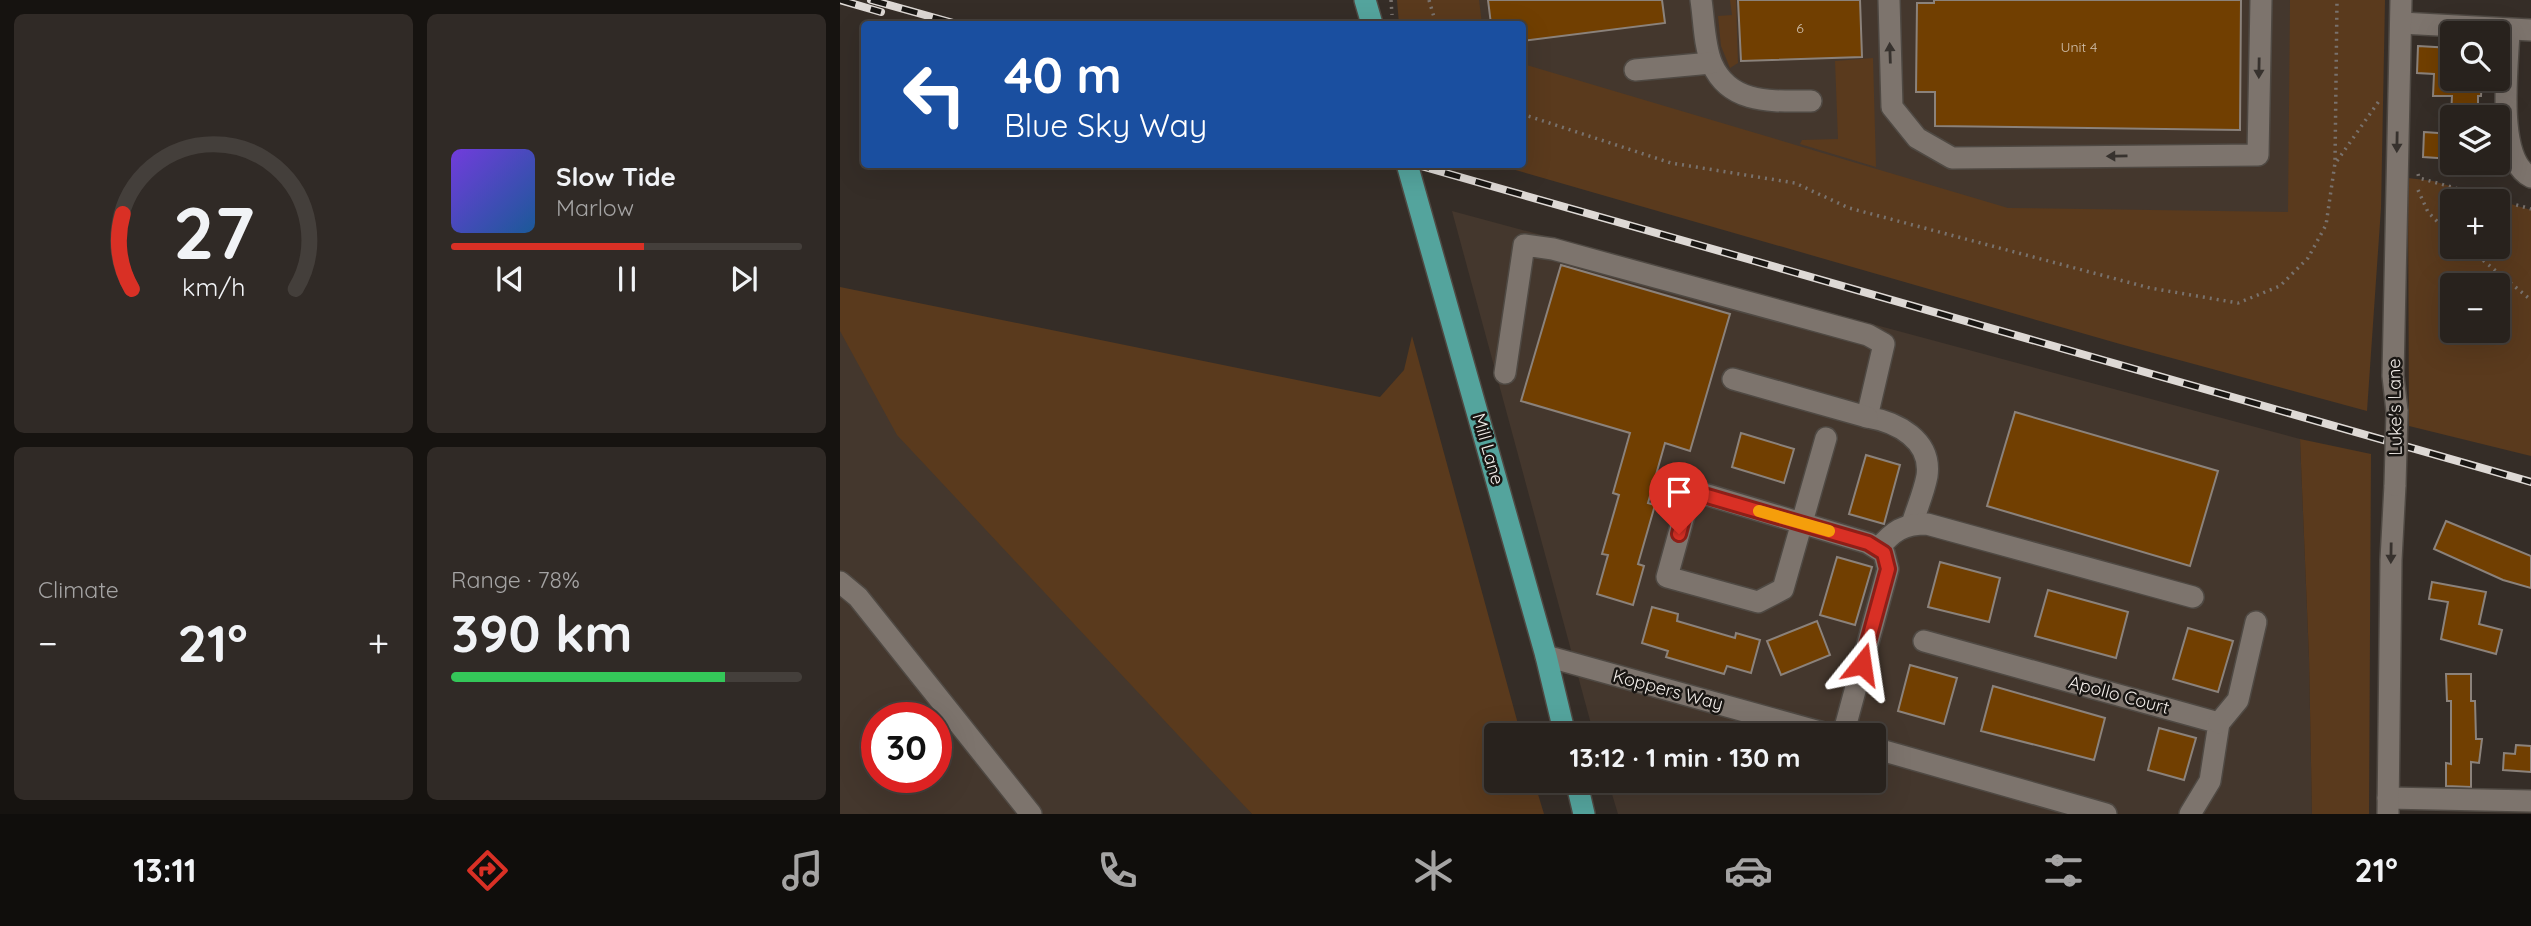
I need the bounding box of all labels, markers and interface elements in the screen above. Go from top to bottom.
house number: 6 [1796,19,1804,37]
map controls [2440,21,2510,343]
button: search [2440,21,2510,91]
house number: Unit 4 [2060,38,2098,56]
one-way arrow [1884,42,1896,64]
text: 40 m [1004,44,1122,105]
icon: left [889,49,980,140]
one-way arrow [2254,57,2265,79]
text: Blue Sky Way [1004,105,1207,145]
button: layers [2440,105,2510,175]
one-way arrow [2391,132,2403,154]
one-way arrow [2106,150,2128,162]
text: Slow Tide [556,160,676,193]
text: 27 [173,187,254,278]
button: + [2440,189,2510,259]
text: Marlow [556,193,634,222]
icon: previous [491,260,529,298]
icon: pause [608,260,646,298]
icon: next [725,260,763,298]
text: km/h [182,271,245,302]
button: − [2440,273,2510,343]
street label: Luke's Lane [2382,358,2407,456]
street label: Mill Lane [1467,411,1510,487]
pin [1649,462,1709,534]
icon: arrive [1660,473,1698,511]
one-way arrow [2385,542,2397,564]
text: Range · 78% [451,565,580,594]
text: Climate [38,575,119,604]
text: 390 km [451,600,632,665]
text: 21° [178,610,248,675]
text: − [38,619,58,667]
text: + [368,619,389,667]
position arrow [1825,627,1899,701]
street label: Koppers Way [1610,664,1726,715]
street label: Apollo Court [2066,670,2172,719]
speed limit sign: 30 [861,702,952,793]
text: 13:12 · 1 min · 130 m [1569,741,1801,774]
icon: directions [463,846,512,895]
icon: music [778,846,827,895]
icon: phone [1093,846,1142,895]
icon: climate [1409,846,1458,895]
icon: car [1724,846,1773,895]
icon: filters [2039,846,2088,895]
text: 13:11 [133,850,196,890]
text: 21° [2355,850,2398,890]

